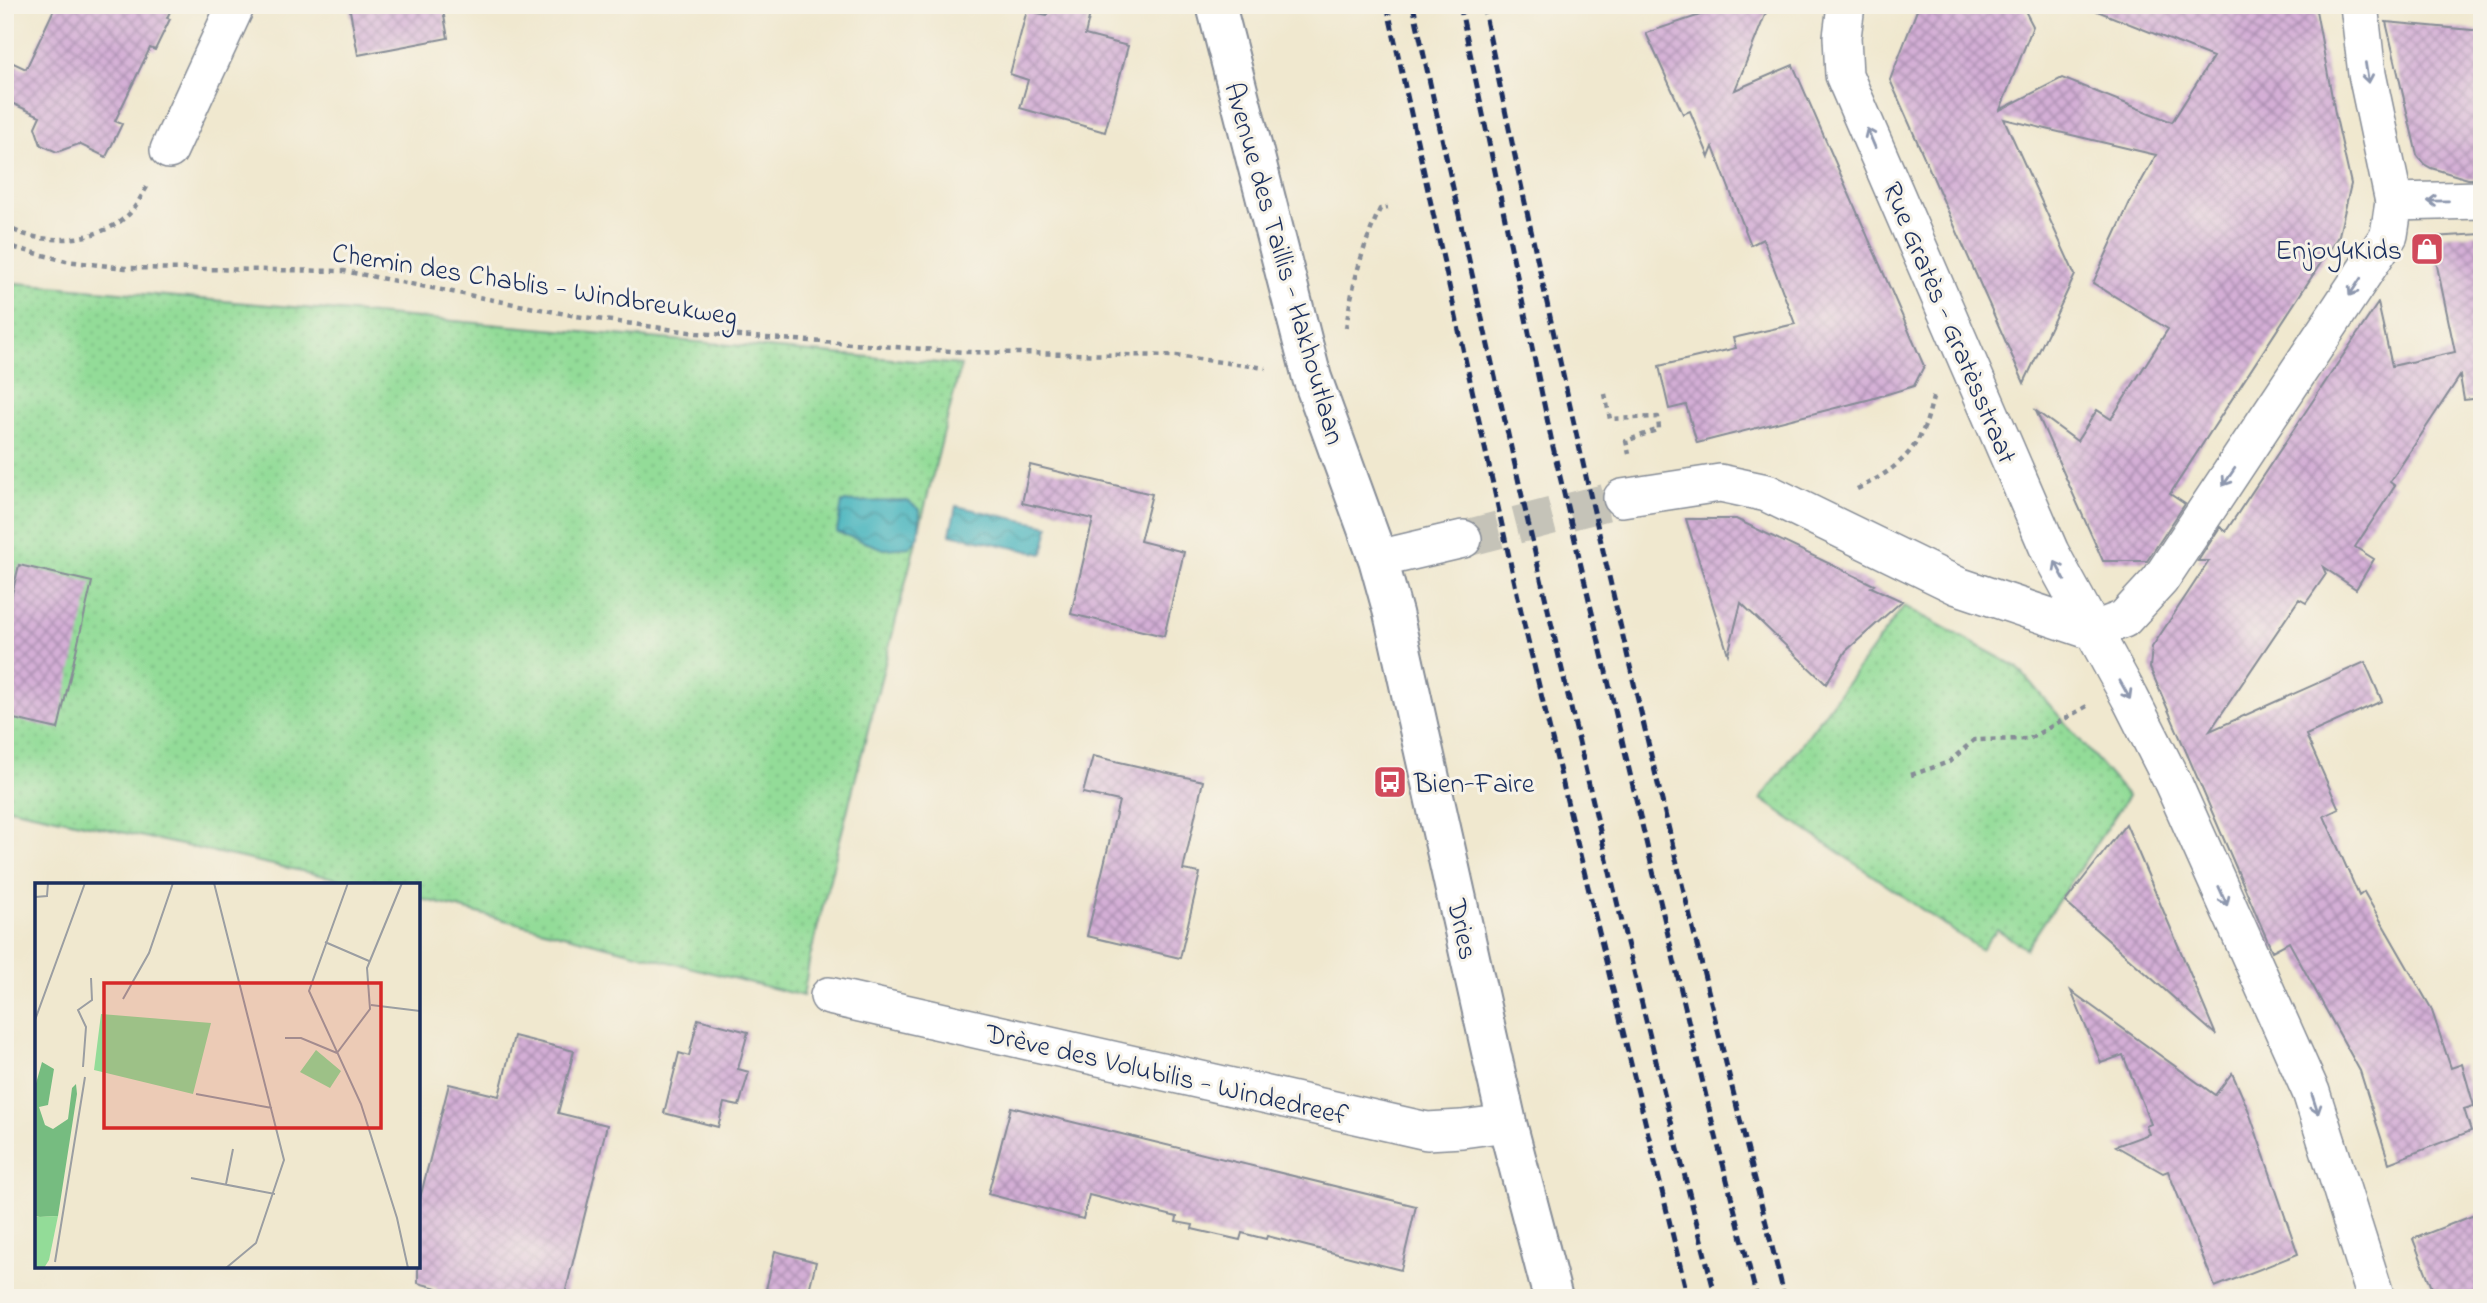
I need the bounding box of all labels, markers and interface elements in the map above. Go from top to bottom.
one-way arrow [2361,61,2374,84]
street label: Avenue des Taillis - Hakhoutlaan [1211,78,1354,450]
one-way arrow [1864,127,1877,149]
street label: Rue Gratès - Gratèsstraat [1870,176,2026,471]
one-way arrow [2427,194,2450,207]
shop icon: Enjoy4Kids [2408,230,2446,268]
place label: Enjoy4Kids [2275,232,2402,273]
street label: Chemin des Chablis - Windbreukweg [329,234,740,339]
one-way arrow [2347,277,2362,296]
one-way arrow [2222,467,2236,486]
one-way arrow [2053,561,2067,581]
one-way arrow [2118,680,2132,700]
bus stop icon: Bien-Faire [1371,763,1409,801]
place label: Bien-Faire [1413,765,1535,806]
inset map [35,883,420,1268]
one-way arrow [2217,884,2230,906]
street label: Dries [1434,895,1487,964]
street label: Drève des Volubilis - Windedreef [980,1014,1352,1138]
one-way arrow [2310,1092,2322,1114]

